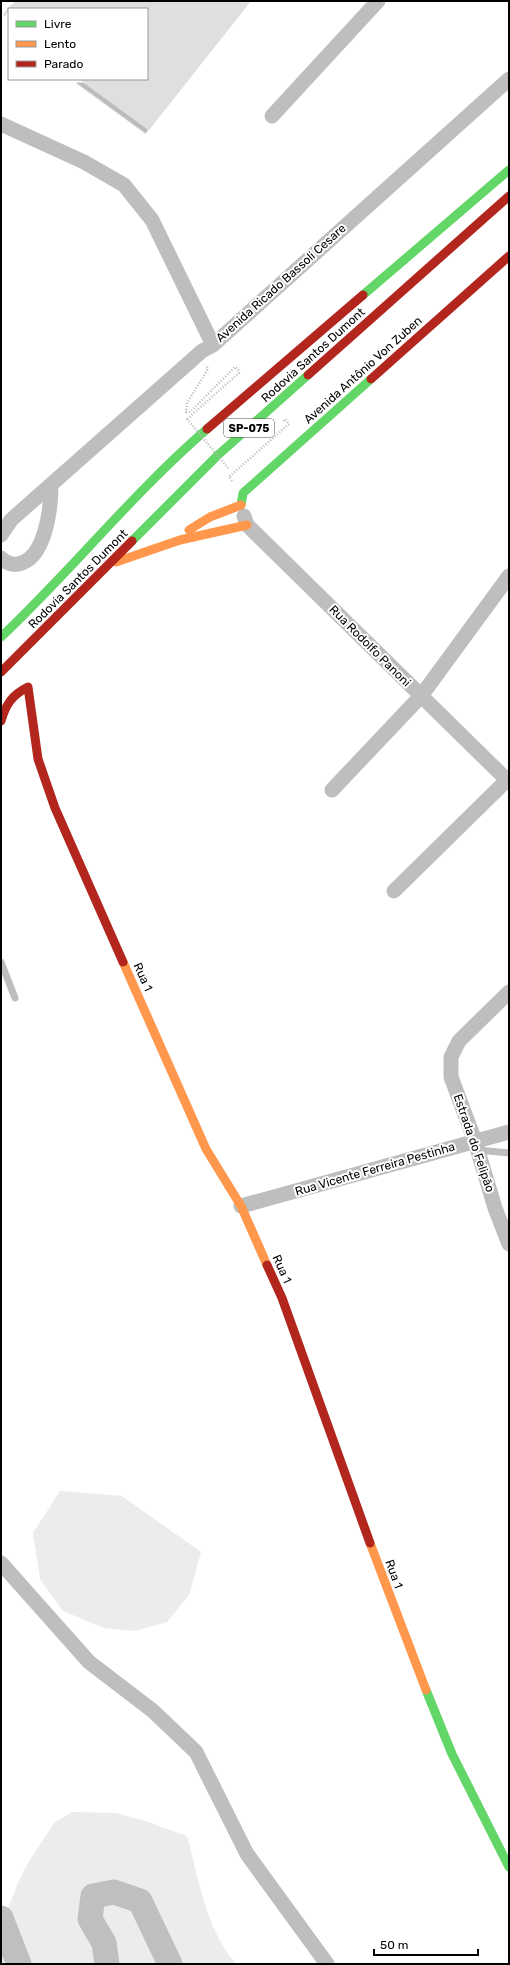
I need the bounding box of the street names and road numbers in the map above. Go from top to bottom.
street label: Avenida Ricado Bassoli Cesare [213,221,349,345]
street label: Rodovia Santos Dumont [258,305,368,405]
street label: Avenida Antônio Von Zuben [301,313,425,427]
road number: SP-075 [224,419,274,437]
street label: Rodovia Santos Dumont [26,526,131,631]
street label: Rua Rodolfo Panoni [326,602,414,690]
street label: Rua 1 [131,961,155,993]
street label: Estrada do Felipão [451,1092,497,1194]
street label: Rua Vicente Ferreira Pestinha [294,1139,456,1199]
street label: Rua 1 [270,1253,294,1285]
street label: Rua 1 [382,1558,406,1590]

